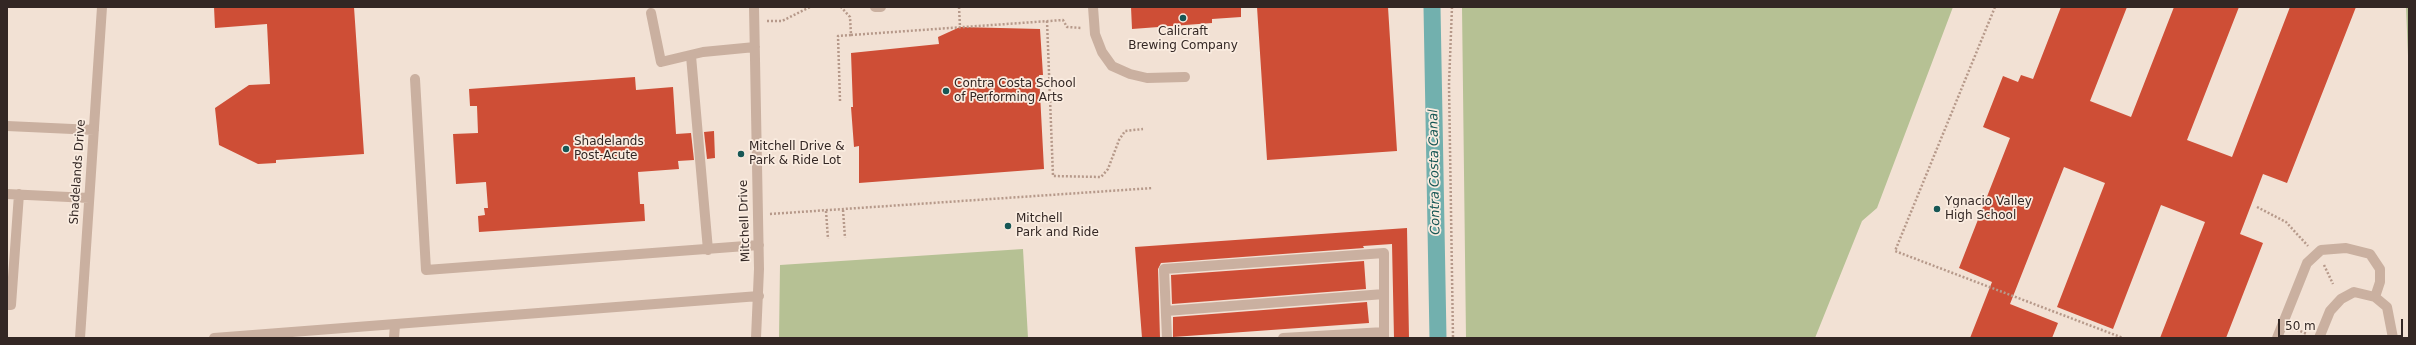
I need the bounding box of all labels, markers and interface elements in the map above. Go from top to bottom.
marker: Calicraft Brewing Company [1178,13,1188,23]
place label: Calicraft Brewing Company [1128,25,1238,53]
place label: Contra Costa School of Performing Arts [954,77,1076,105]
marker: Contra Costa School of Performing Arts [941,86,951,96]
water label: Contra Costa Canal [1426,109,1444,235]
street label: Shadelands Drive [67,119,89,225]
place label: Shadelands Post-Acute [574,135,644,163]
place label: Mitchell Drive & Park & Ride Lot [749,140,845,168]
marker: Shadelands Post-Acute [561,144,571,154]
marker: Mitchell Drive & Park & Ride Lot [736,149,746,159]
street label: Mitchell Drive [736,180,754,262]
place label: Ygnacio Valley High School [1945,195,2032,223]
marker: Ygnacio Valley High School [1932,204,1942,214]
place label: Mitchell Park and Ride [1016,212,1099,240]
marker: Mitchell Park and Ride [1003,221,1013,231]
scale bar [2280,311,2405,337]
text: 50 m [2285,319,2316,333]

